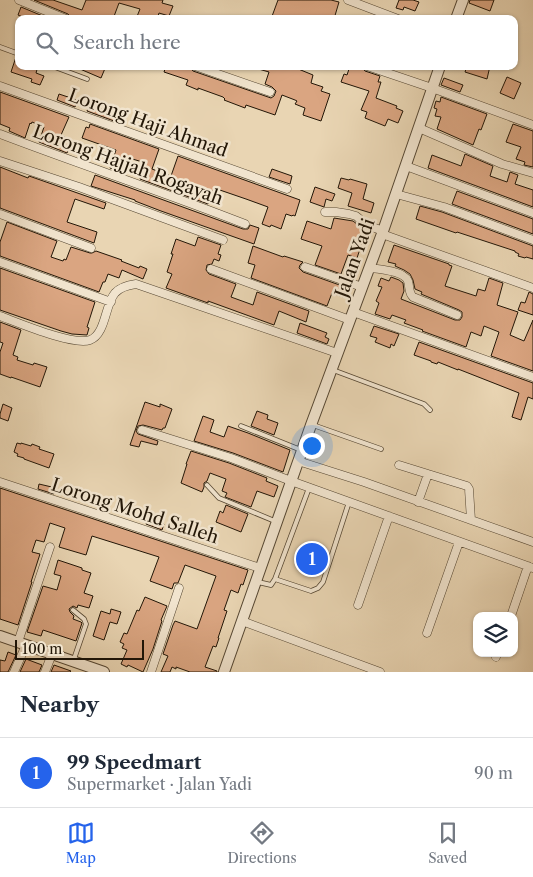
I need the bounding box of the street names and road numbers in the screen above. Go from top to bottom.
street label: Lorong Haji Ahmad [65,84,231,162]
street label: Lorong Hajjah Rogayah [30,120,226,210]
street label: Jalan Yadi [329,215,380,303]
street label: Lorong Mohd Salleh [48,474,222,548]

